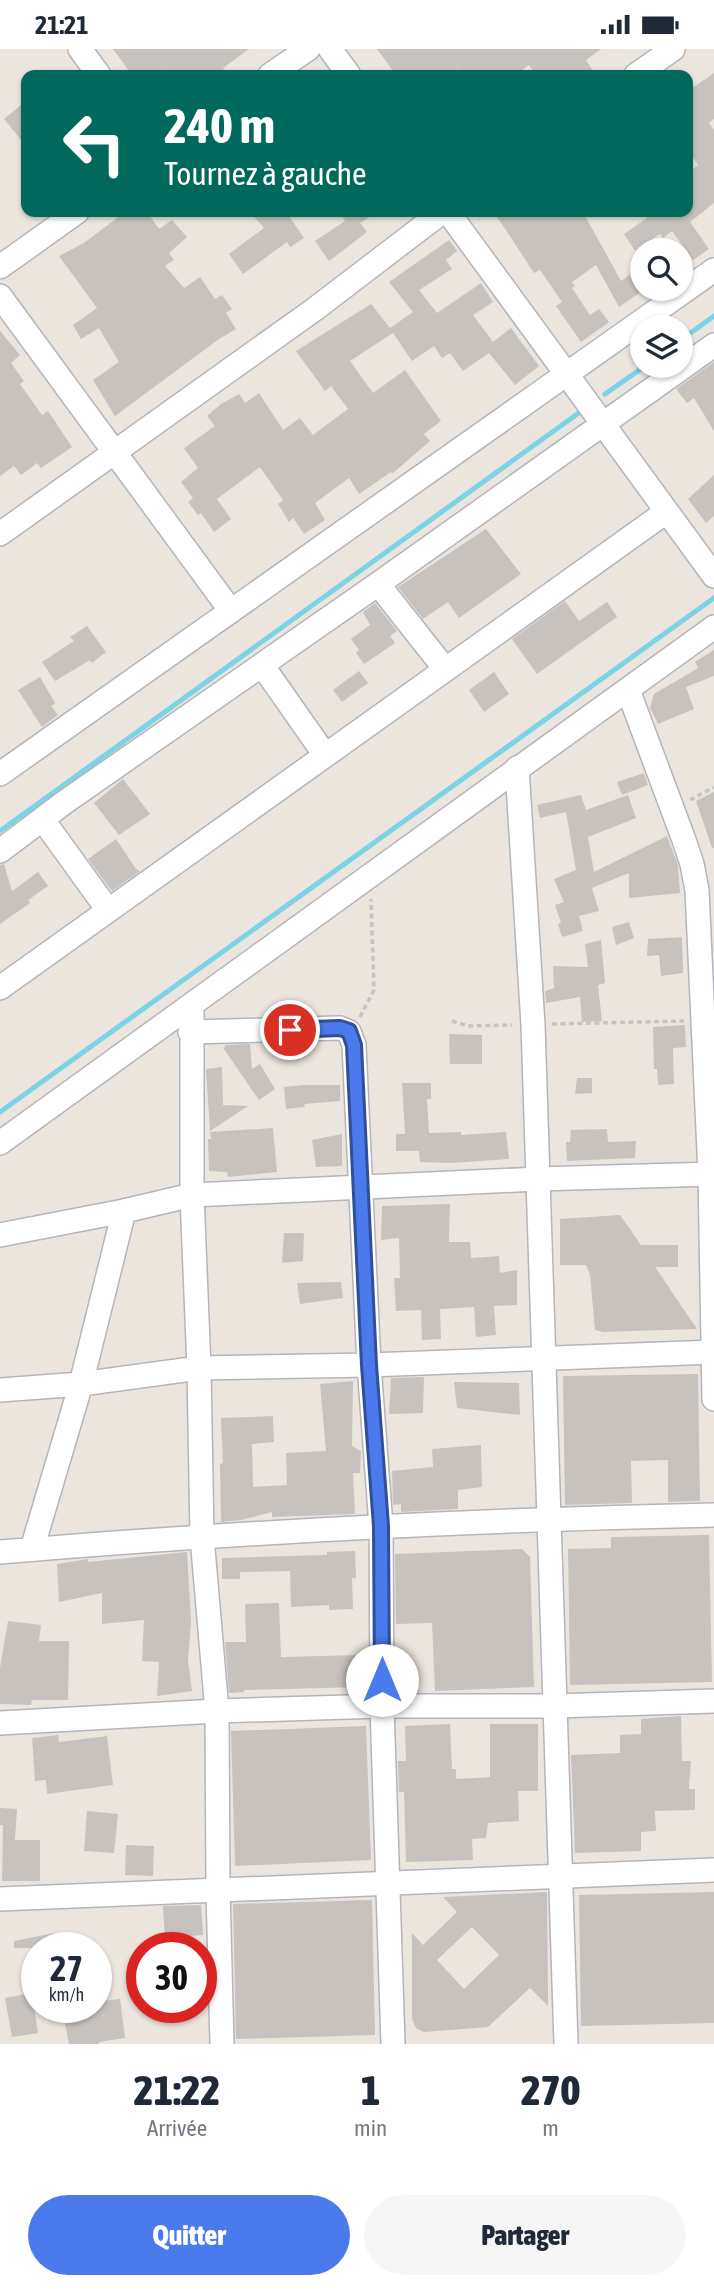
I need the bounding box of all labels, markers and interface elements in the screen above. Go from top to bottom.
text: 21:21 [35,10,89,40]
text: 240 m [164,97,275,153]
icon: left [49,98,140,189]
text: Tournez à gauche [164,155,367,192]
map controls [630,238,693,378]
button: search [630,238,693,301]
button: layers [630,315,693,378]
pin [260,1000,320,1060]
icon: arrive [271,1011,309,1049]
position arrow [345,1643,419,1717]
speed limit sign: 30 [126,1932,217,2023]
text: 27 [50,1948,83,1988]
text: km/h [49,1984,84,2005]
text: 21:22 [134,2066,220,2114]
text: 1 [361,2066,380,2114]
text: 270 [521,2066,580,2114]
text: Arrivée [147,2115,207,2141]
text: min [354,2115,387,2141]
text: m [542,2115,559,2141]
button: Quitter [28,2195,350,2275]
button: Partager [364,2195,686,2275]

